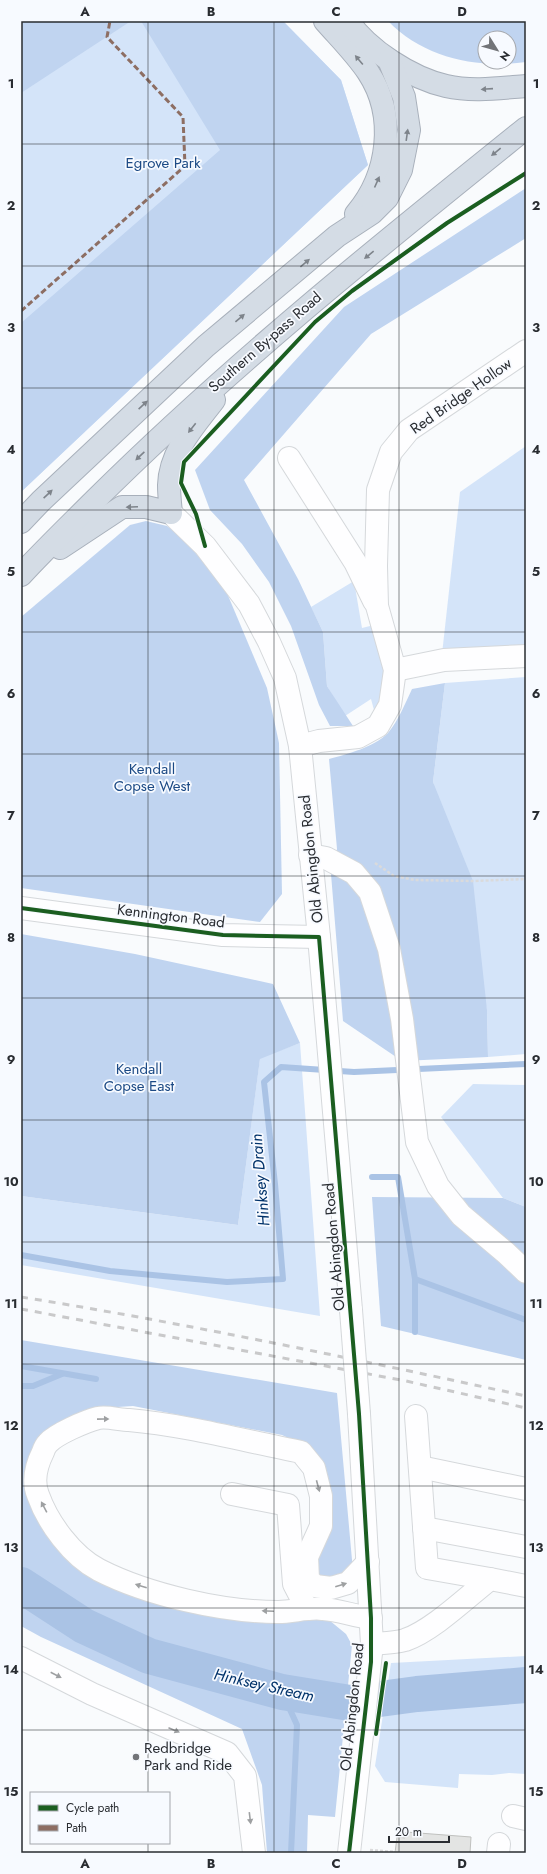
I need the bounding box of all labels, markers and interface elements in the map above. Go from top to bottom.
text: A [79,2,90,21]
text: B [207,2,216,21]
text: C [331,2,341,21]
text: D [457,2,467,21]
north arrow [477,30,517,70]
text: N [496,48,514,64]
one-way arrow [354,55,363,66]
text: 1 [8,74,14,93]
text: 1 [533,74,539,93]
one-way arrow [481,85,493,92]
one-way arrow [404,129,410,141]
one-way arrow [490,148,501,157]
park label: Egrove Park [125,152,201,174]
one-way arrow [373,176,380,188]
text: 2 [7,196,15,215]
text: 2 [532,196,540,215]
one-way arrow [363,251,374,260]
one-way arrow [299,259,310,268]
street label: Southern By-pass Road [204,287,326,397]
one-way arrow [234,313,245,322]
text: 3 [7,318,15,337]
text: 3 [532,318,540,337]
street label: Red Bridge Hollow [406,352,517,439]
one-way arrow [138,400,148,410]
one-way arrow [188,423,197,434]
text: 4 [6,440,16,459]
text: 4 [531,440,541,459]
one-way arrow [135,451,145,461]
one-way arrow [43,489,53,499]
one-way arrow [125,504,138,510]
text: 5 [7,562,15,581]
text: 5 [532,562,540,581]
text: 6 [7,684,16,703]
text: 6 [532,684,541,703]
park label: Kendall Copse West [114,758,191,797]
street label: Old Abingdon Road [293,794,329,924]
text: 7 [7,806,15,825]
text: 7 [532,806,540,825]
street label: Kennington Road [116,898,226,934]
text: 8 [7,928,15,947]
text: 8 [532,928,540,947]
text: 9 [7,1050,16,1069]
text: 9 [532,1050,541,1069]
park label: Kendall Copse East [104,1058,175,1097]
water label: Hinksey Drain [245,1133,275,1227]
text: 10 [3,1172,19,1191]
text: 10 [528,1172,544,1191]
street label: Old Abingdon Road [317,1182,351,1312]
text: 11 [4,1294,18,1313]
text: 11 [529,1294,543,1313]
text: 12 [3,1416,19,1435]
one-way arrow [97,1416,110,1422]
text: 12 [528,1416,544,1435]
one-way arrow [316,1479,322,1492]
one-way arrow [41,1501,47,1513]
text: 13 [4,1538,18,1557]
text: 13 [529,1538,543,1557]
one-way arrow [335,1582,347,1588]
one-way arrow [135,1583,147,1589]
one-way arrow [262,1608,274,1615]
street label: Old Abingdon Road [334,1642,370,1772]
text: 14 [3,1660,19,1679]
text: 14 [528,1660,544,1679]
water label: Hinksey Stream [212,1662,316,1708]
one-way arrow [50,1672,61,1679]
one-way arrow [168,1727,180,1733]
place label: Redbridge Park and Ride [144,1737,232,1776]
marker: Redbridge Park and Ride [131,1752,141,1762]
text: 15 [3,1782,19,1801]
text: 15 [528,1782,544,1801]
legend [30,1792,170,1844]
text: Cycle path [66,1799,119,1817]
one-way arrow [247,1812,253,1824]
scale bar [389,1818,449,1844]
text: Path [66,1819,87,1837]
text: 20 m [395,1823,422,1841]
text: A [79,1854,90,1873]
text: B [207,1854,216,1873]
text: C [331,1854,341,1873]
text: D [457,1854,467,1873]

